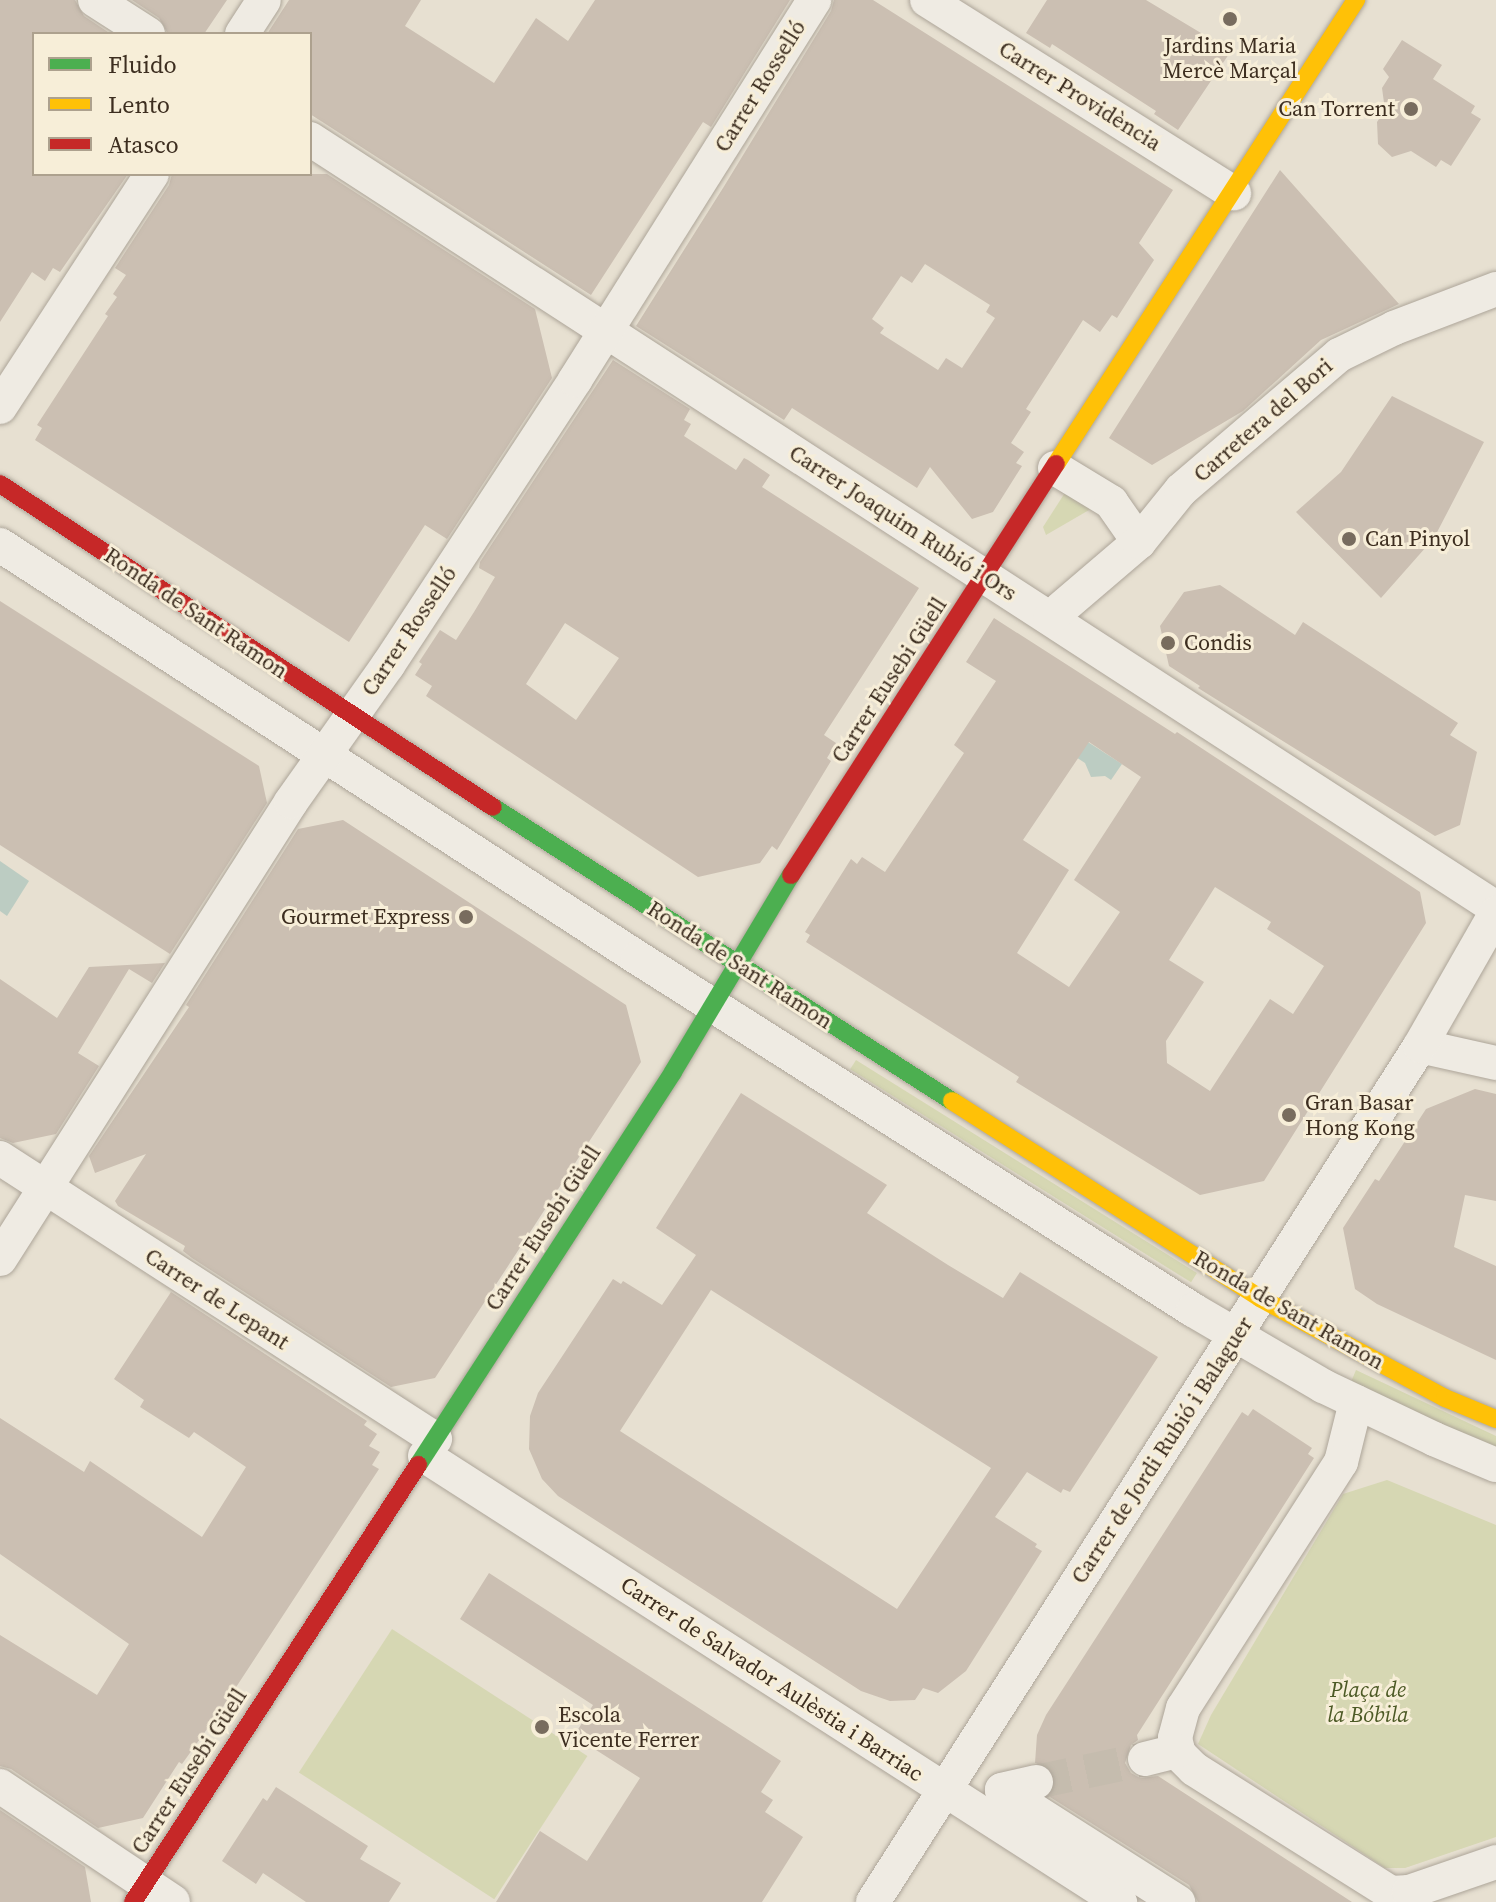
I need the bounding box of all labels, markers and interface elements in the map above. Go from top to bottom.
marker: Jardins Maria Mercè Marçal [1221,10,1239,28]
street label: Carrer Rosselló [709,15,811,157]
legend [32,32,312,176]
place label: Jardins Maria Mercè Marçal [1163,32,1297,84]
street label: Carrer Providència [994,35,1166,157]
text: Fluido [108,48,177,81]
text: Lento [108,88,170,121]
place label: Can Torrent [1278,96,1395,122]
marker: Can Torrent [1402,100,1420,118]
text: Atasco [108,128,179,161]
street label: Carretera del Bori [1188,353,1338,487]
street label: Carrer Joaquim Rubió i Ors [784,440,1022,606]
place label: Can Pinyol [1365,526,1470,552]
marker: Can Pinyol [1340,530,1358,548]
street label: Ronda de Sant Ramon [99,542,293,684]
street label: Carrer Rosselló [356,561,462,701]
street label: Carrer Eusebi Güell [826,592,952,768]
place label: Condis [1184,630,1252,656]
marker: Condis [1159,634,1177,652]
street label: Ronda de Sant Ramon [642,895,838,1035]
place label: Gourmet Express [281,904,450,930]
marker: Gourmet Express [457,908,475,926]
place label: Gran Basar Hong Kong [1305,1089,1415,1140]
marker: Gran Basar Hong Kong [1280,1106,1298,1124]
street label: Carrer Eusebi Güell [480,1140,606,1316]
street label: Carrer de Lepant [140,1243,294,1355]
street label: Ronda de Sant Ramon [1189,1245,1389,1375]
street label: Carrer de Jordi Rubió i Balaguer [1066,1312,1258,1588]
street label: Carrer de Salvador Aulèstia i Barriac [616,1571,928,1787]
park label: Plaça de la Bóbila [1327,1676,1409,1728]
street label: Carrer Eusebi Güell [126,1683,252,1859]
place label: Escola Vicente Ferrer [558,1701,699,1752]
marker: Escola Vicente Ferrer [533,1718,551,1736]

